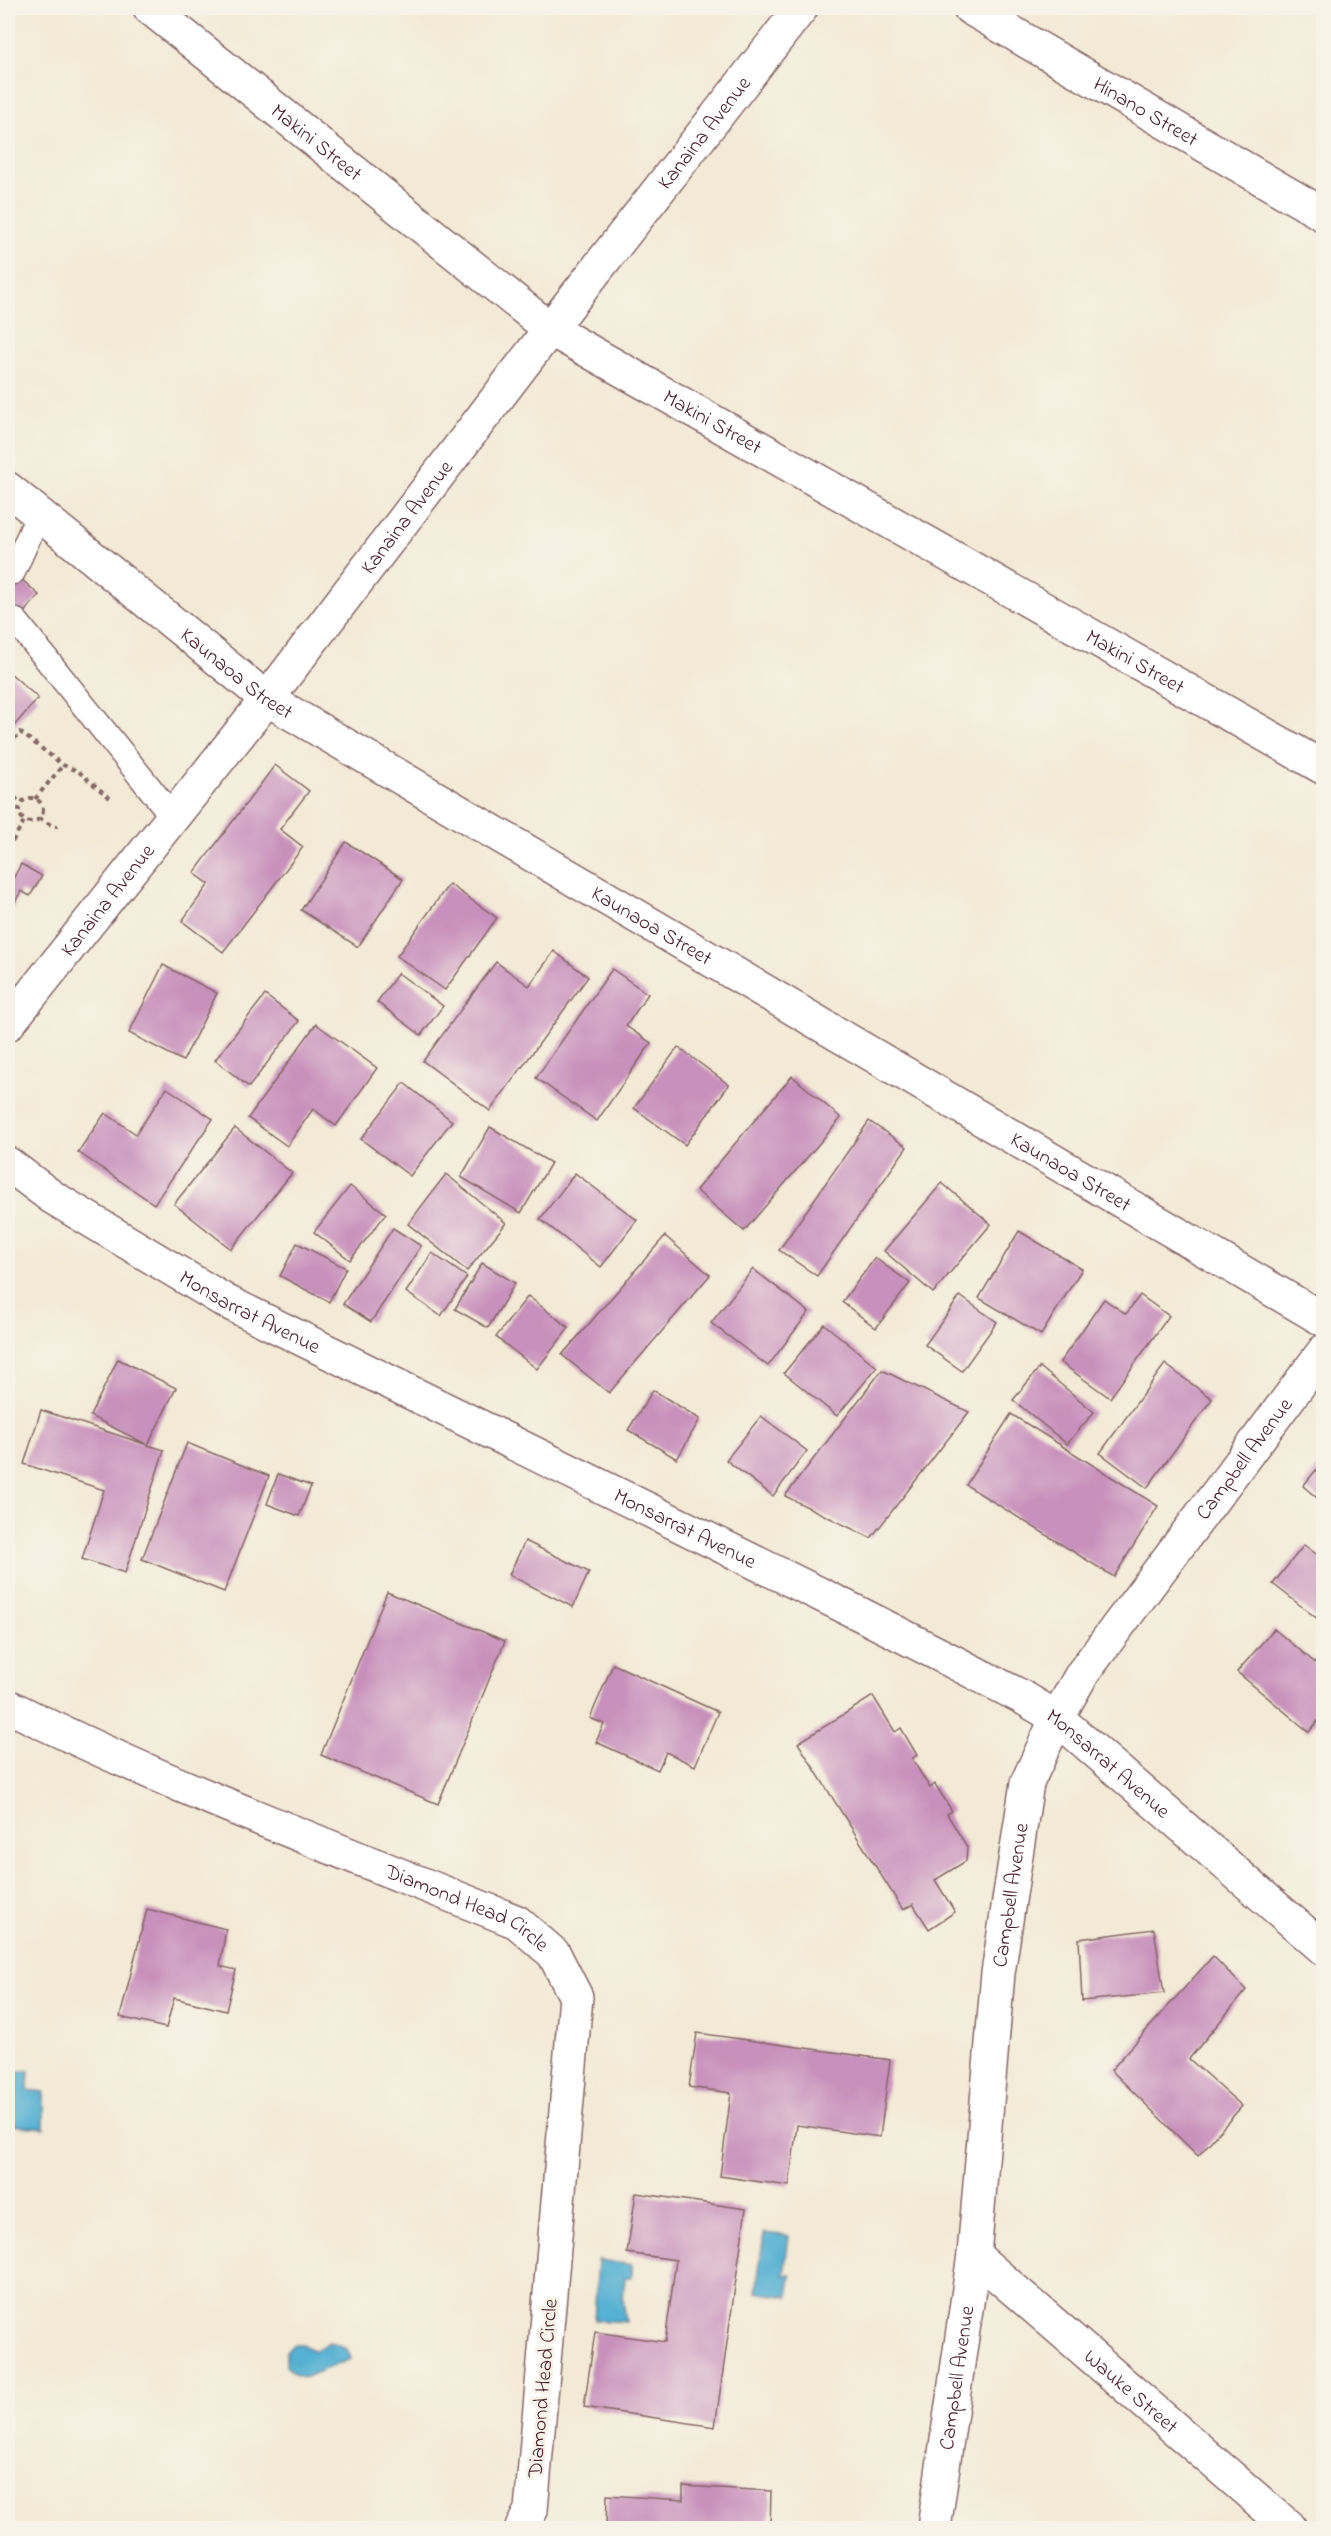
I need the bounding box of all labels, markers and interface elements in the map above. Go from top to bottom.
street label: Kanaina Avenue [651,70,760,197]
street label: Hinano Street [1087,70,1203,155]
street label: Makini Street [264,98,368,189]
street label: Makini Street [657,383,767,463]
street label: Kanaina Avenue [354,454,462,581]
street label: Kaunaoa Street [173,621,298,728]
street label: Makini Street [1080,623,1190,703]
street label: Kanaina Avenue [54,838,163,964]
street label: Kaunaoa Street [585,880,717,974]
street label: Kaunaoa Street [1004,1126,1136,1220]
street label: Monsarrat Avenue [173,1264,325,1363]
street label: Campbell Avenue [1189,1392,1301,1527]
street label: Monsarrat Avenue [608,1482,761,1578]
street label: Monsarrat Avenue [1040,1702,1176,1827]
street label: Campbell Avenue [986,1820,1038,1969]
street label: Diamond Head Circle [379,1857,555,1960]
street label: Diamond Head Circle [521,2297,567,2480]
street label: Campbell Avenue [933,2303,983,2452]
street label: Wauke Street [1076,2343,1184,2442]

